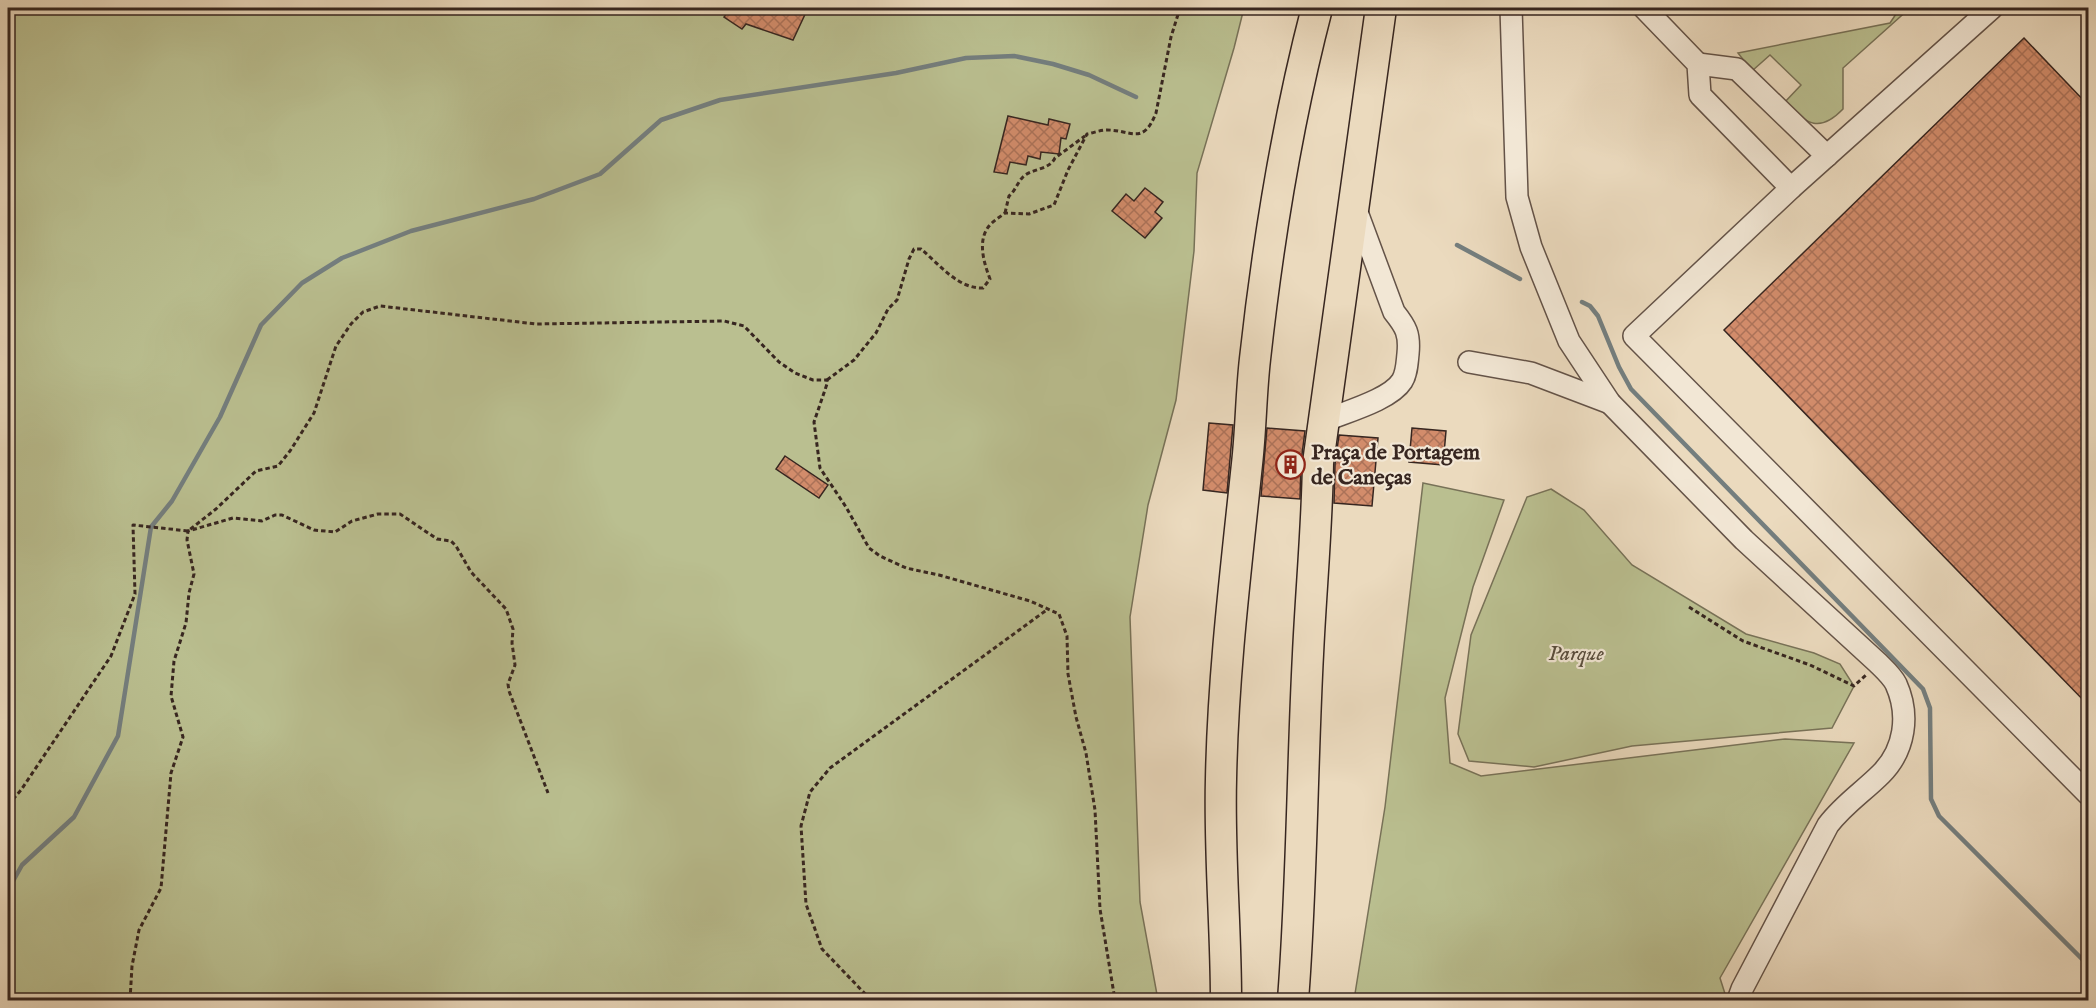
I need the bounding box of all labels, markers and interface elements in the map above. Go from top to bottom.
place label: Praça de Portagem de Caneças [1311,439,1480,492]
building icon: Praça de Portagem de Caneças [1274,448,1306,480]
park label: Parque [1548,640,1604,668]

